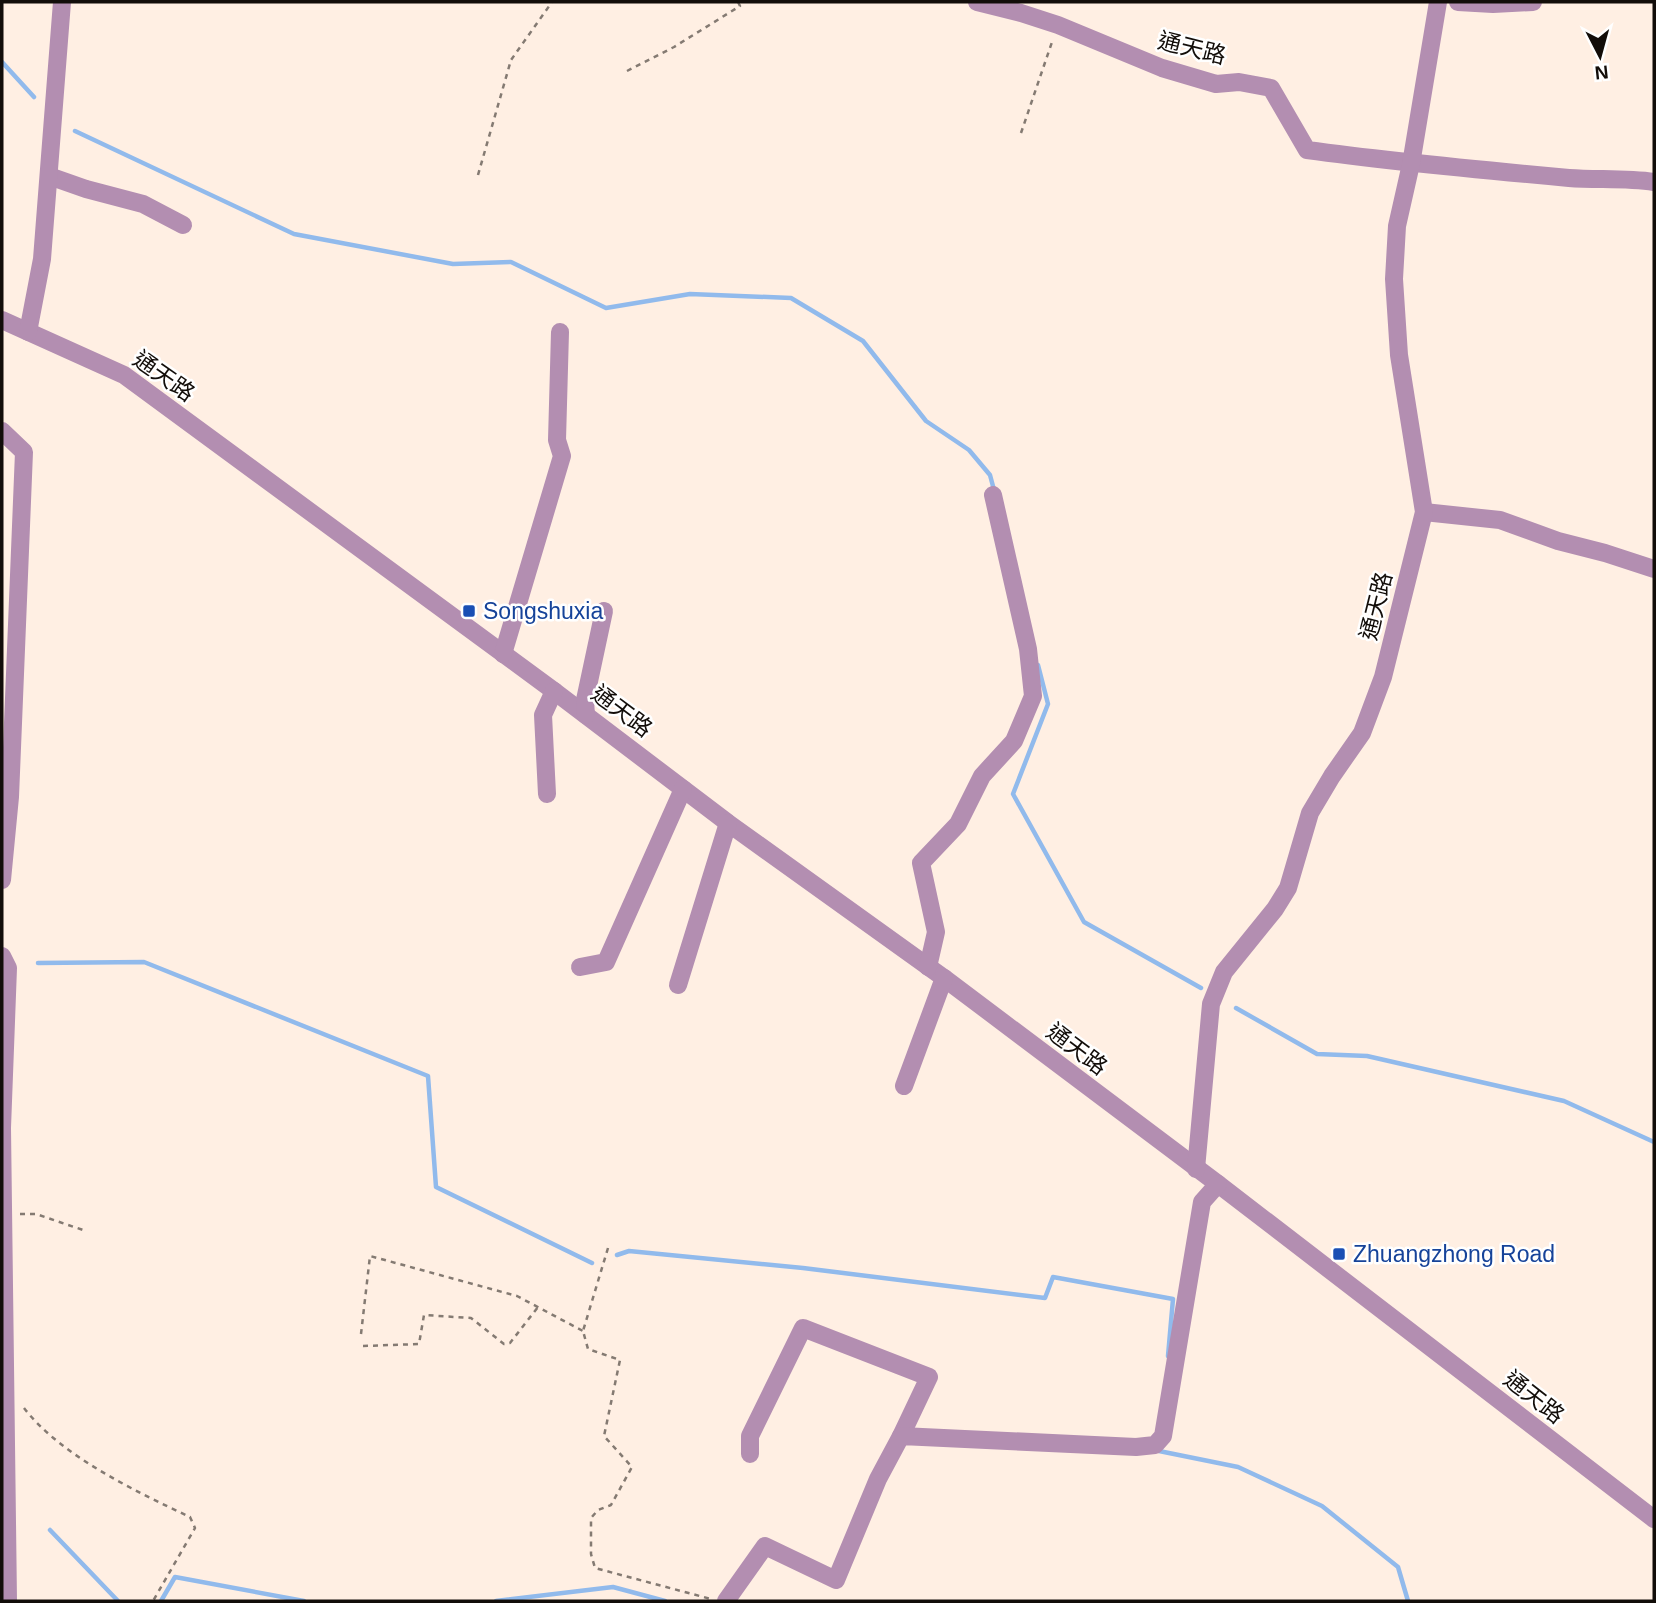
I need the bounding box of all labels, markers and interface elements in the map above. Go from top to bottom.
north arrow [1565,21,1635,91]
street label: 通天路 [1155,27,1229,69]
text: N [1594,61,1610,84]
street label: 通天路 [128,346,200,406]
street label: 通天路 [1355,569,1397,643]
place label: Songshuxia [483,598,603,624]
marker: Songshuxia [461,603,477,619]
street label: 通天路 [587,680,657,742]
street label: 通天路 [1042,1018,1112,1080]
place label: Zhuangzhong Road [1353,1241,1555,1267]
marker: Zhuangzhong Road [1331,1246,1347,1262]
street label: 通天路 [1499,1366,1569,1428]

